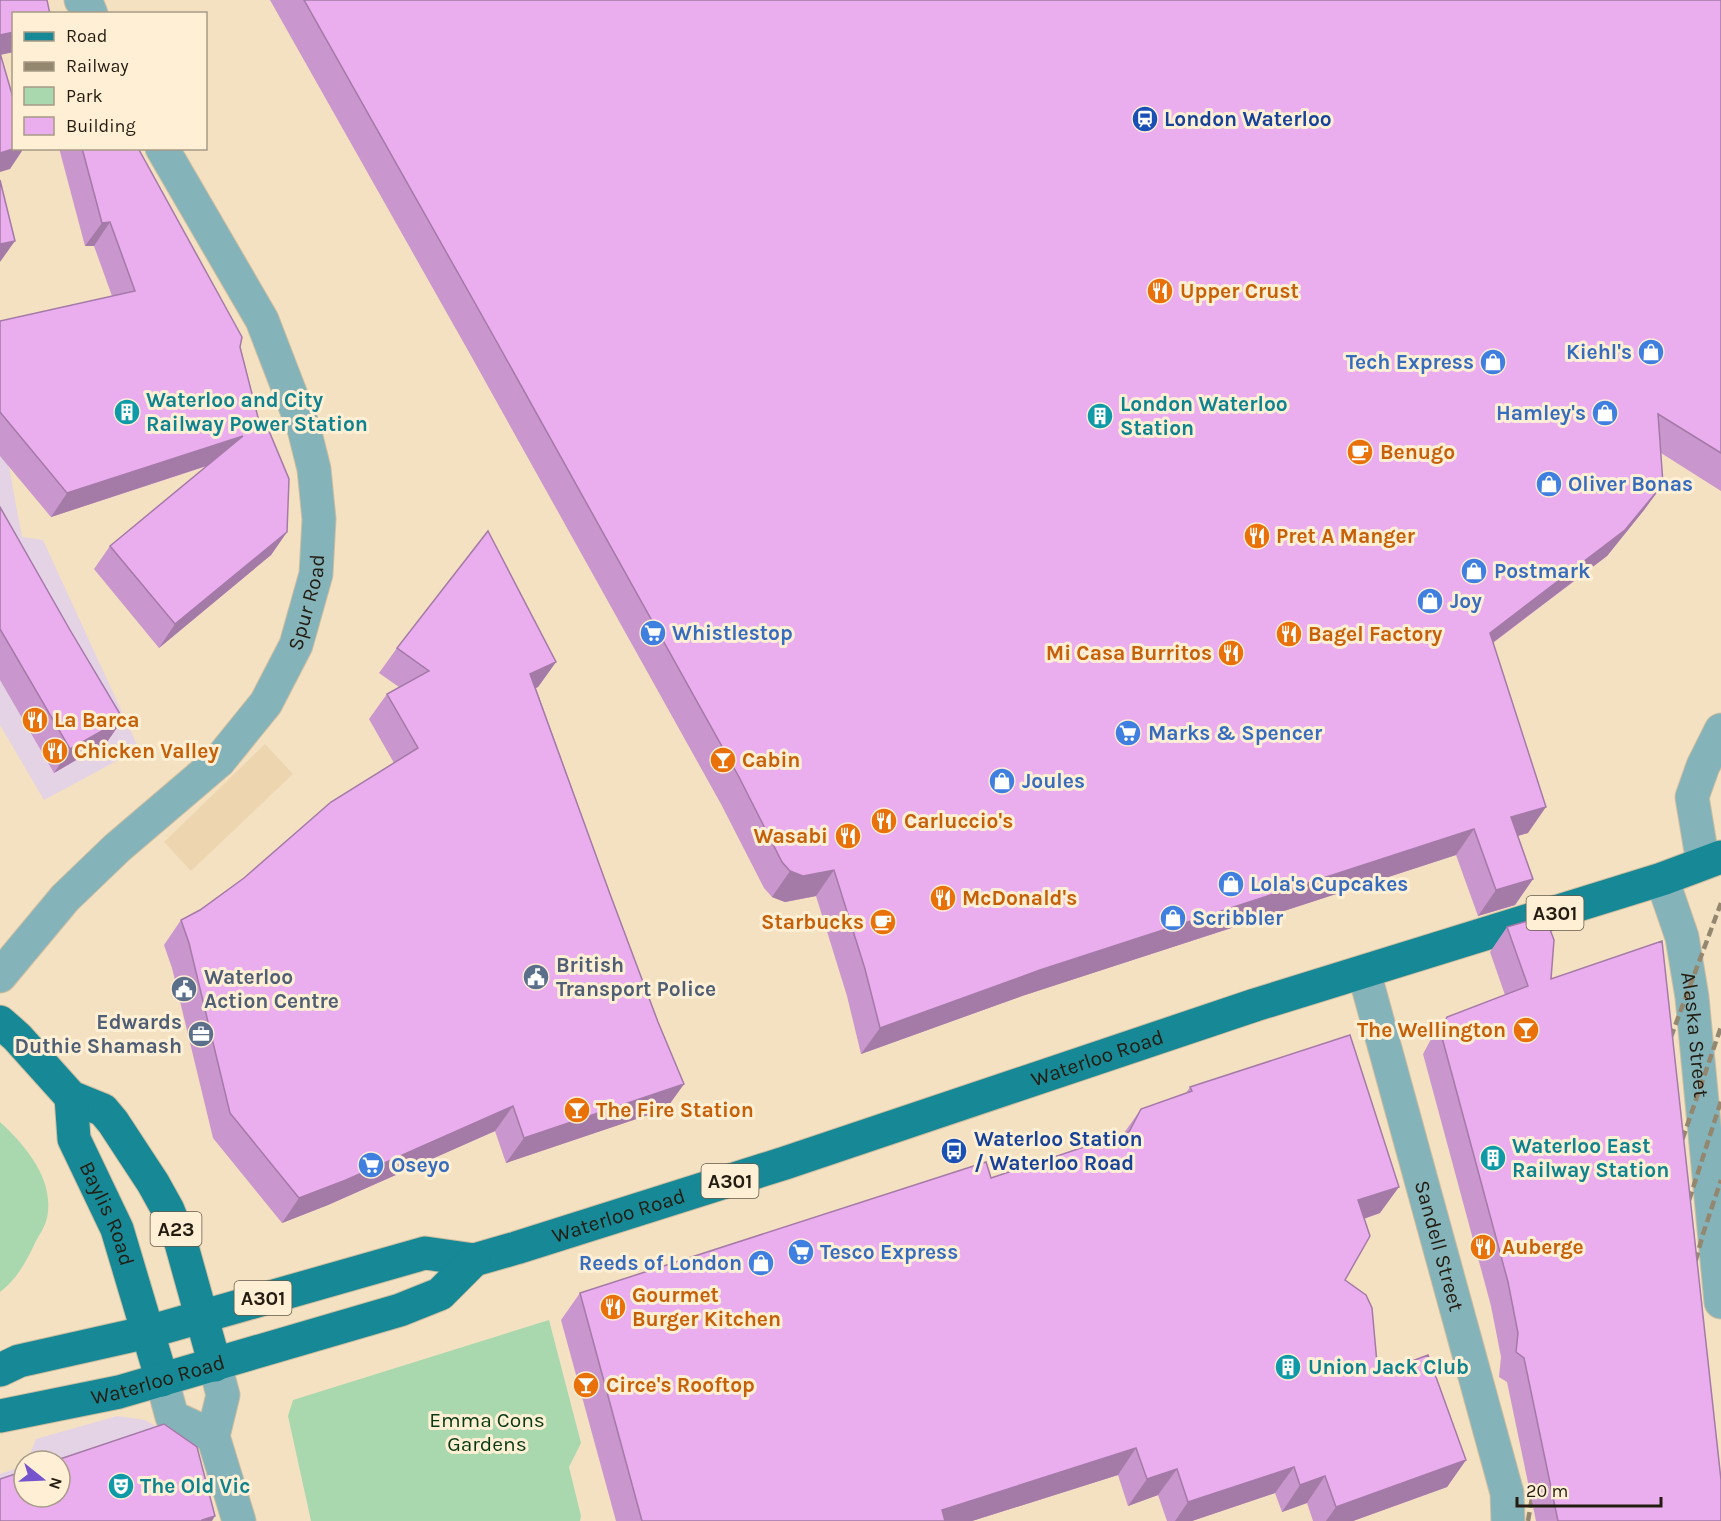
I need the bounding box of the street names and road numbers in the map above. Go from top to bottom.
street label: Spur Road [283,553,329,653]
road number: A301 [1526,896,1584,930]
street label: Alaska Street [1676,970,1714,1099]
street label: Waterloo Road [1028,1025,1167,1091]
street label: Baylis Road [75,1158,139,1268]
road number: A301 [702,1164,758,1198]
street label: Sandell Street [1410,1178,1469,1314]
street label: Waterloo Road [549,1183,688,1248]
road number: A23 [150,1212,201,1246]
road number: A301 [234,1281,292,1315]
street label: Waterloo Road [89,1350,228,1409]

